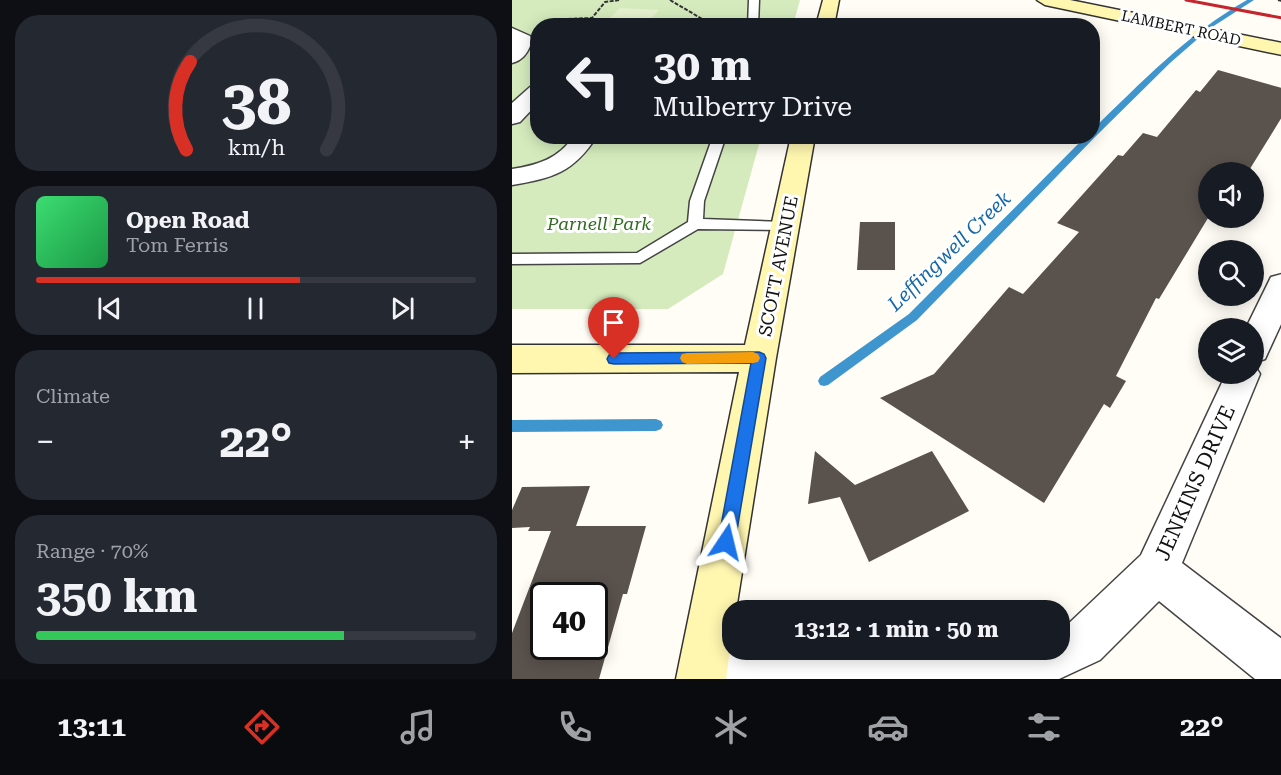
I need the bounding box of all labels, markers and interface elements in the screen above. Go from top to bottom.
street label: LAMBERT ROAD [1120,7,1242,49]
text: 30 m [653,41,751,90]
icon: left [554,42,632,120]
text: 38 [221,66,291,139]
text: Mulberry Drive [653,91,852,123]
text: km/h [227,135,285,160]
map controls [1198,162,1264,384]
button: sound [1198,162,1264,228]
water label: Leffingwell Creek [882,186,1016,317]
street label: SCOTT AVENUE [754,194,802,338]
text: Open Road [126,208,249,233]
park label: Parnell Park [546,213,651,234]
text: Tom Ferris [126,233,228,257]
button: search [1198,240,1264,306]
icon: previous [93,292,126,325]
icon: pause [239,292,272,325]
icon: next [386,292,419,325]
pin [588,297,639,359]
icon: arrive [597,306,630,339]
button: layers [1198,318,1264,384]
text: Climate [36,384,110,408]
street label: JENKINS DRIVE [1150,402,1240,564]
text: 22° [220,415,292,468]
text: − [36,422,54,461]
text: + [458,422,476,461]
position arrow [694,510,758,574]
text: Range · 70% [36,539,148,563]
text: 350 km [36,570,197,623]
speed limit sign: 40 [530,582,608,660]
text: 13:12 · 1 min · 50 m [794,617,998,642]
icon: directions [241,706,283,748]
icon: music [397,706,439,748]
icon: phone [554,706,596,748]
icon: climate [710,706,752,748]
icon: car [867,706,909,748]
icon: filters [1023,706,1065,748]
text: 13:11 [57,711,126,743]
text: 22° [1180,711,1224,743]

